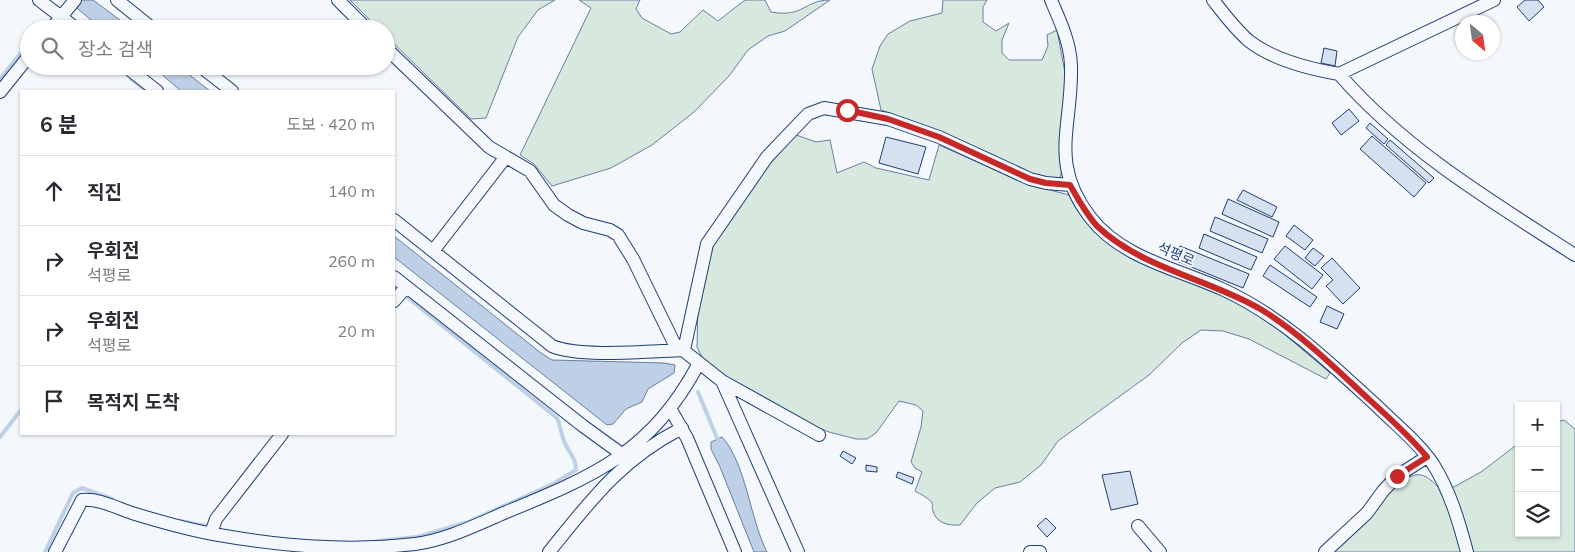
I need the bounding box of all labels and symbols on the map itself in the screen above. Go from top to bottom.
north arrow [1455,15,1500,60]
route start [836,99,859,122]
street label: 석평로 [1155,238,1197,270]
route end [1386,465,1409,488]

